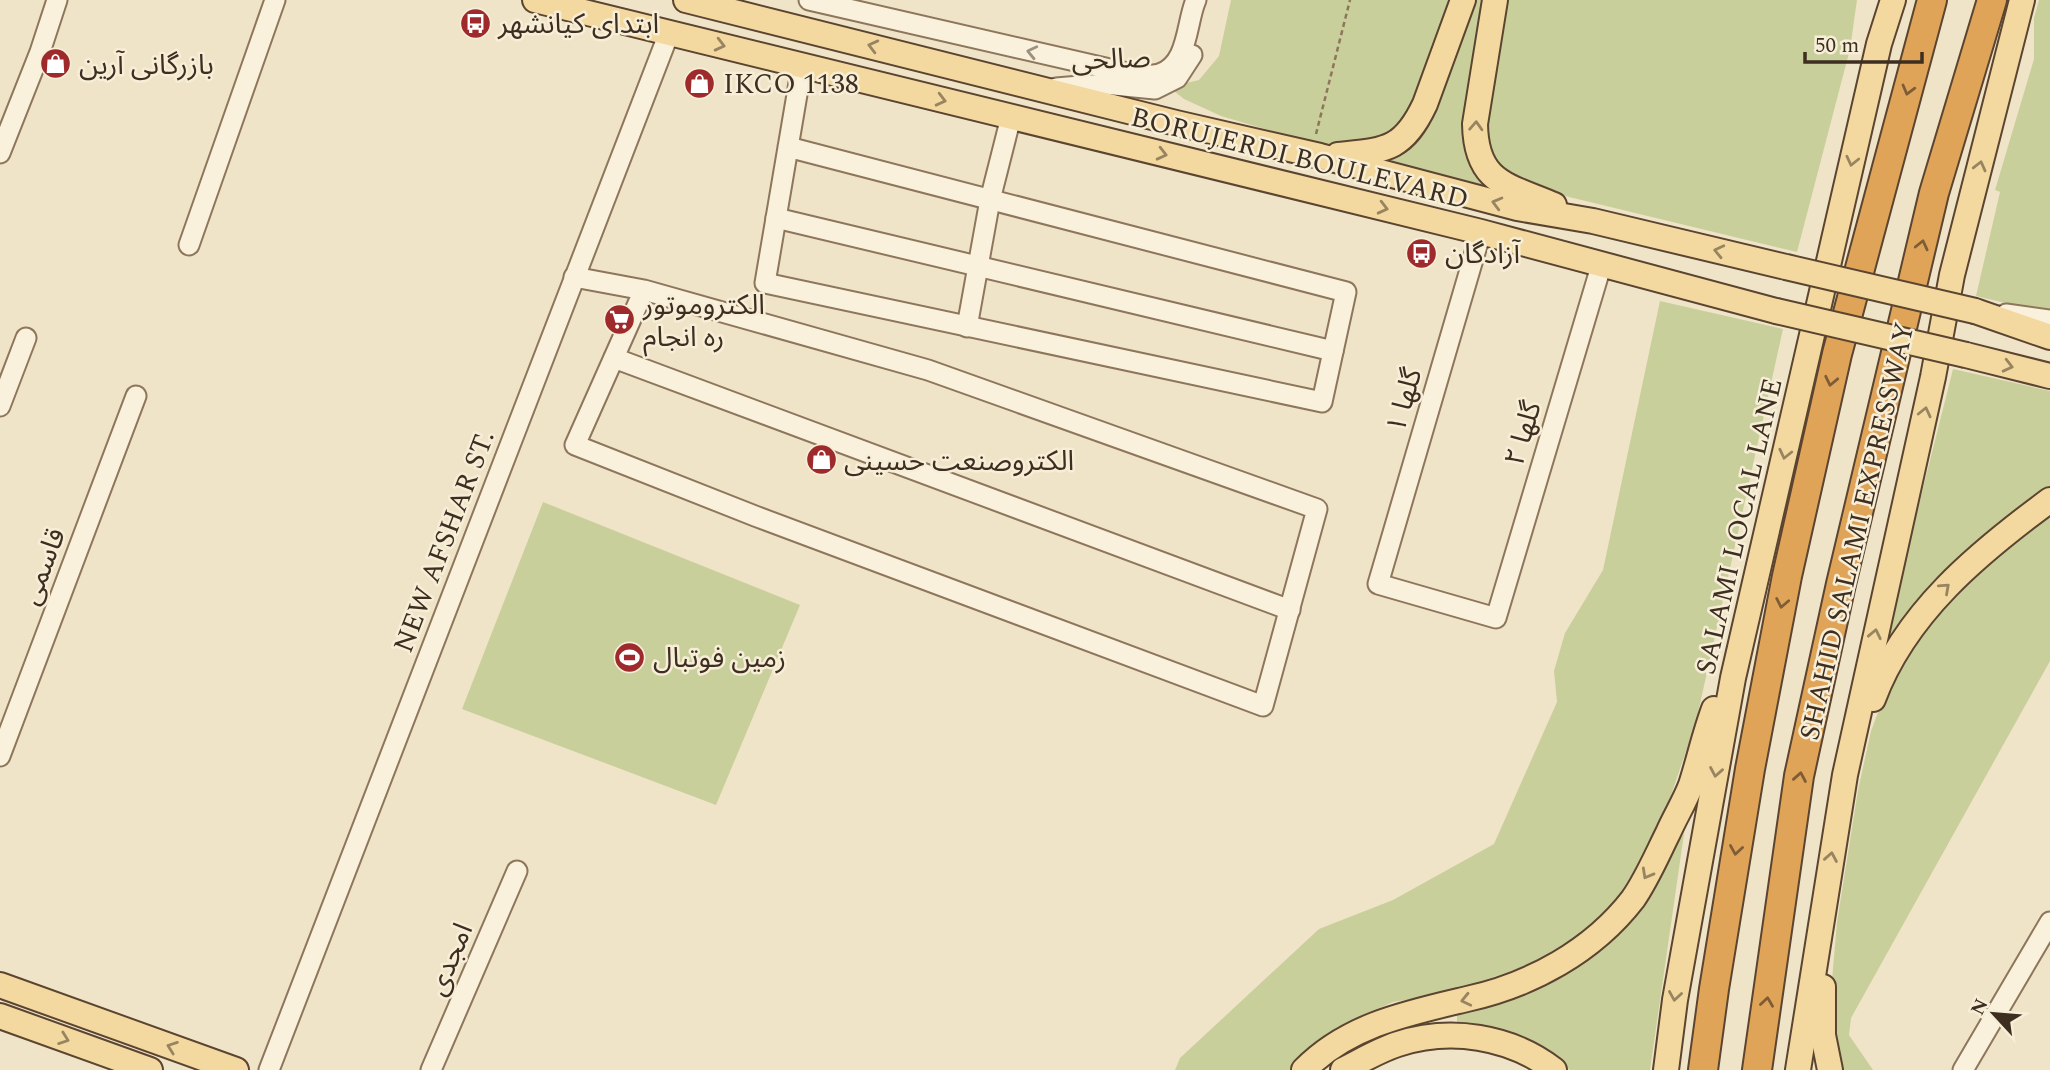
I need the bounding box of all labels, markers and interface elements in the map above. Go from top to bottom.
place label: ابتدای کیانشهر [497,3,659,46]
bus stop icon: ابتدای کیانشهر [458,6,492,40]
scale bar [1805,21,1922,65]
text: 50 m [1815,30,1859,62]
one-way arrow [714,37,726,51]
street label: صالحی [1071,37,1151,82]
one-way arrow [867,40,879,54]
place label: بازرگانی آرین [79,44,214,87]
one-way arrow [1026,46,1038,60]
shop icon: بازرگانی آرین [39,47,73,81]
place label: IKCO 1138 [723,63,859,106]
shop icon: IKCO 1138 [683,66,717,100]
one-way arrow [1902,83,1916,95]
one-way arrow [935,91,947,106]
street label: BORUJERDI BOULEVARD [1126,96,1473,221]
one-way arrow [1468,120,1483,131]
one-way arrow [1156,146,1168,160]
one-way arrow [1846,155,1860,167]
one-way arrow [1972,160,1986,172]
one-way arrow [1491,197,1503,211]
one-way arrow [1377,200,1389,214]
place label: آزادگان [1445,233,1522,276]
bus stop icon: آزادگان [1405,236,1439,270]
one-way arrow [1914,239,1928,251]
one-way arrow [1713,245,1725,260]
place label: الکتروموتور ره انجام [642,284,765,359]
supermarket icon: الکتروموتور ره انجام [603,303,637,337]
street label: SHAHID SALAMI EXPRESSWAY [1788,318,1927,745]
one-way arrow [2002,358,2014,372]
street label: گلها ۱ [1375,363,1434,438]
street label: SALAMI LOCAL LANE [1684,374,1794,679]
one-way arrow [1825,375,1840,387]
street label: گلها ۲ [1493,395,1554,471]
one-way arrow [1917,406,1931,418]
street label: NEW AFSHAR ST. [382,424,507,659]
place label: الکتروصنعت حسینی [844,440,1074,483]
shop icon: الکتروصنعت حسینی [804,443,838,477]
one-way arrow [1778,448,1793,460]
street label: قاسمی [9,522,78,611]
one-way arrow [1937,583,1950,596]
one-way arrow [1775,597,1790,609]
one-way arrow [1867,628,1882,640]
place label: زمین فوتبال [653,637,786,680]
sports icon: زمین فوتبال [613,640,647,674]
one-way arrow [1709,766,1724,778]
one-way arrow [1791,771,1806,783]
one-way arrow [1729,845,1744,856]
one-way arrow [1823,851,1838,863]
one-way arrow [1642,867,1655,880]
street label: امجدی [416,916,485,1003]
north arrow [1959,979,2029,1049]
one-way arrow [1668,990,1683,1002]
one-way arrow [1460,991,1472,1006]
text: N [1964,994,1997,1021]
one-way arrow [1759,997,1774,1008]
one-way arrow [58,1031,70,1045]
one-way arrow [167,1041,179,1055]

